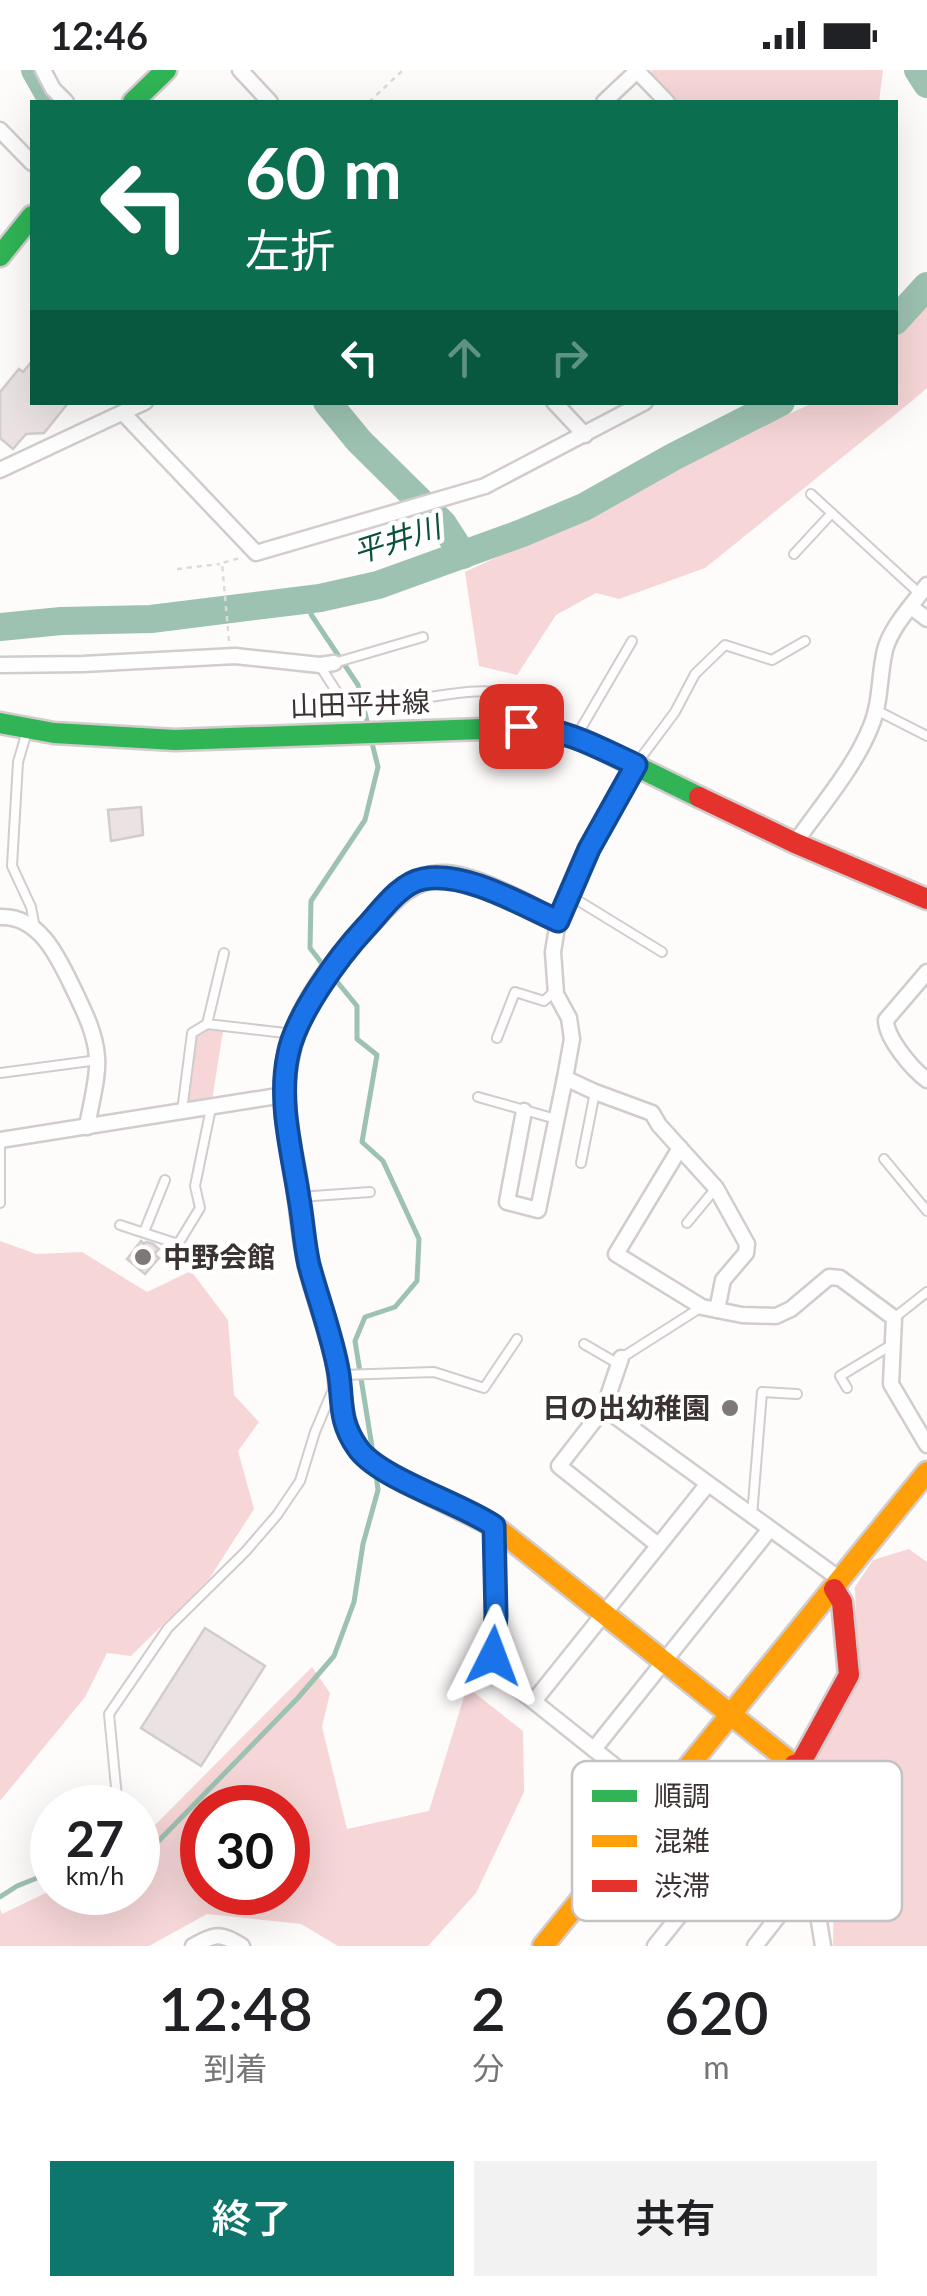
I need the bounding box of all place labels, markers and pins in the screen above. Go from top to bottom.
pin [479,684,564,769]
place label: 中野会館 [163,1239,275,1273]
marker: 中野会館 [132,1246,154,1268]
place label: 日の出幼稚園 [542,1390,710,1424]
marker: 日の出幼稚園 [719,1397,741,1419]

